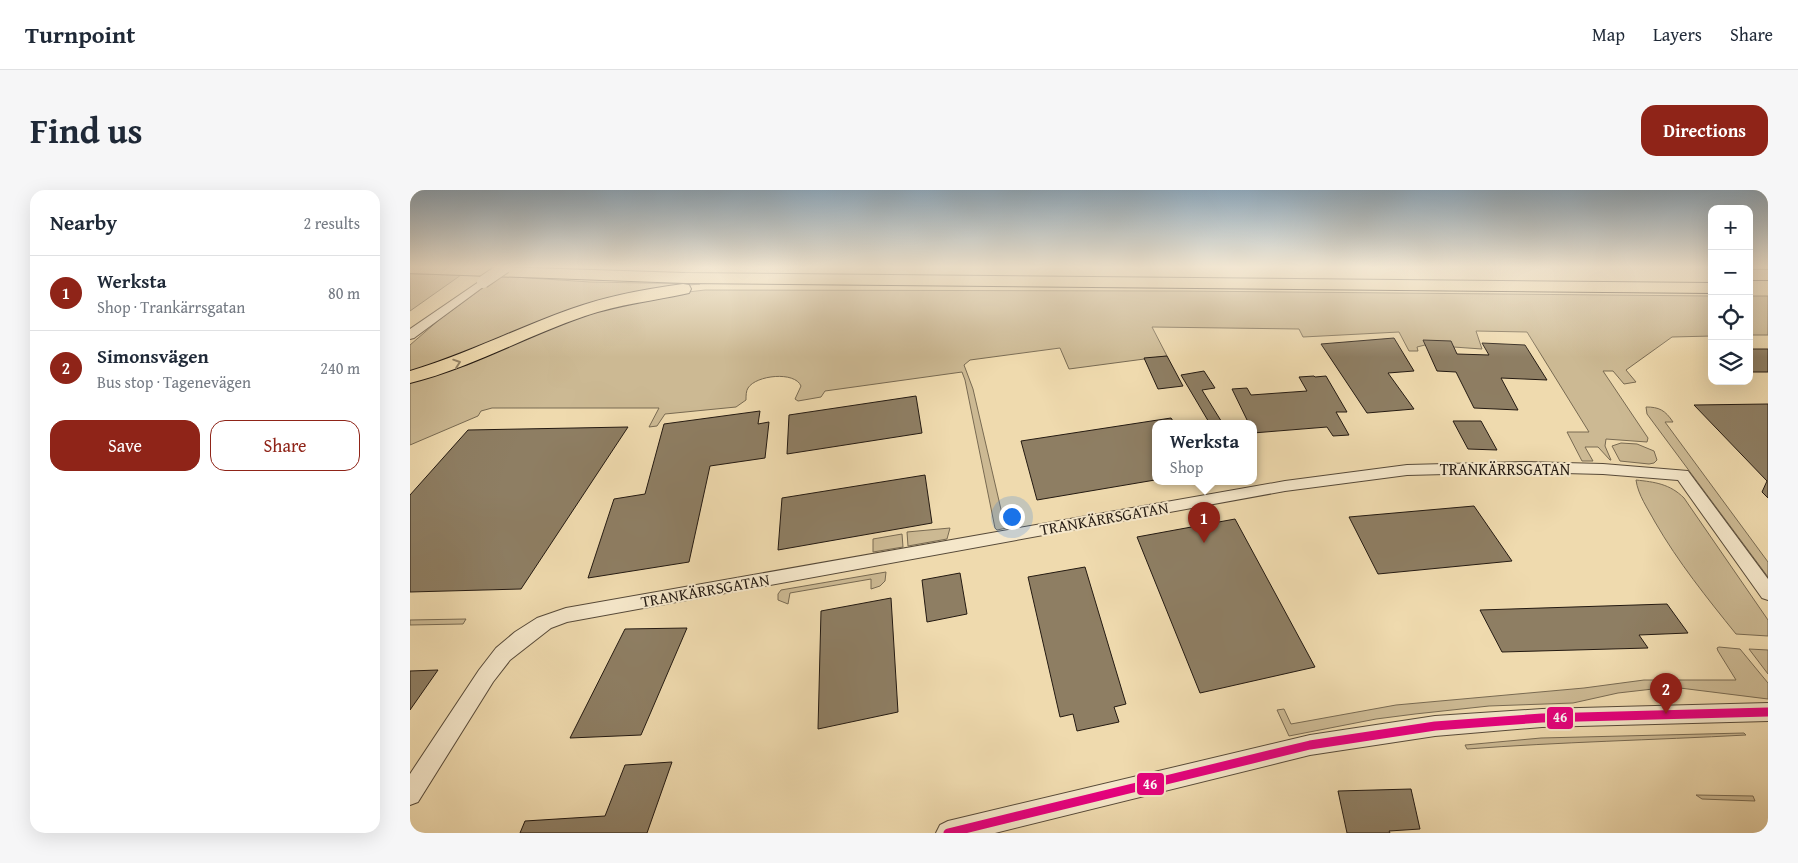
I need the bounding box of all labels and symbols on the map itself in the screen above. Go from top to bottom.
one-way arrow [452,359,460,369]
street label: TRANKÄRRSGATAN [1440,457,1571,481]
street label: TRANKÄRRSGATAN [1038,495,1171,541]
pin: 1 [1188,502,1220,543]
your location [999,504,1025,530]
street label: TRANKÄRRSGATAN [639,567,772,613]
pin: 2 [1650,673,1682,714]
line badge: 46 [1546,706,1574,730]
text: 46 [1553,707,1567,727]
line badge: 46 [1136,772,1165,796]
text: 46 [1143,774,1157,794]

